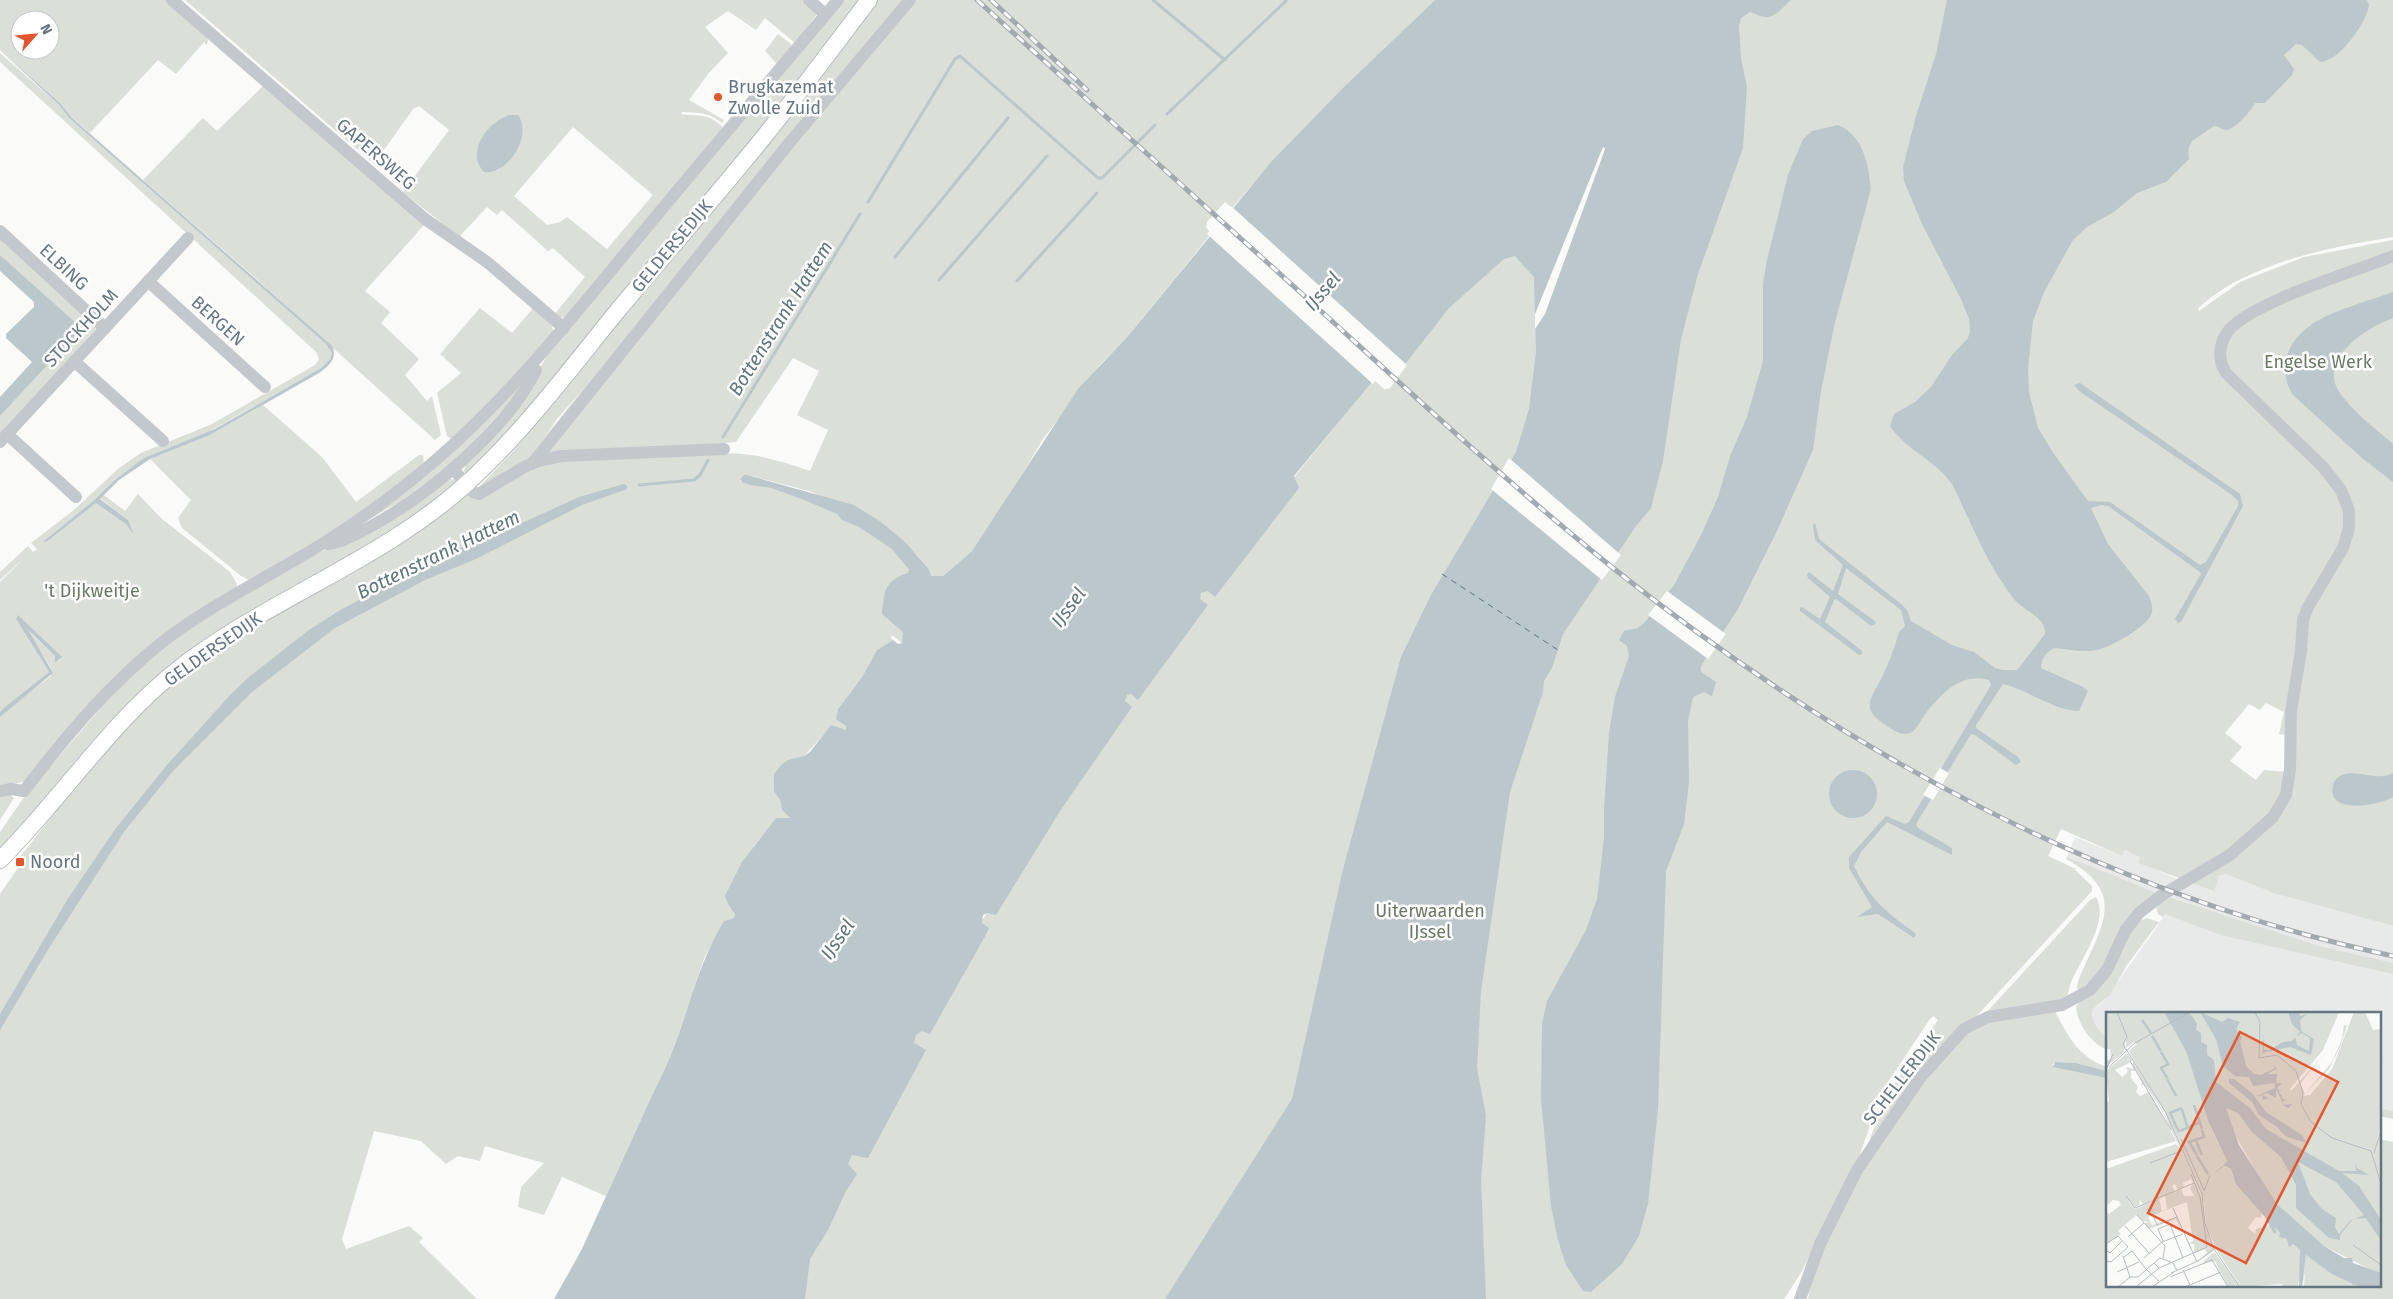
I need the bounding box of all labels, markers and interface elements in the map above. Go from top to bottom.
north arrow [10,10,60,60]
text: N [36,21,56,37]
place label: Brugkazemat Zwolle Zuid [728,76,834,119]
marker: Brugkazemat Zwolle Zuid [712,91,724,103]
street label: GAPERSWEG [332,114,420,194]
street label: GELDERSEDIJK [627,195,717,297]
water label: Bottenstrank Hattem [723,237,837,400]
street label: ELBING [35,239,93,295]
water label: IJssel [1299,267,1345,316]
street label: STOCKHOLM [39,284,123,372]
street label: BERGEN [187,291,249,351]
park label: Engelse Werk [2264,351,2373,373]
water label: Bottenstrank Hattem [353,505,523,604]
park label: 't Dijkweitje [44,580,140,602]
water label: IJssel [1046,583,1091,632]
street label: GELDERSEDIJK [160,607,266,691]
place label: Noord [30,851,81,873]
marker: Noord [14,856,26,868]
park label: Uiterwaarden IJssel [1375,900,1485,943]
water label: IJssel [815,915,859,964]
inset map [2106,1012,2380,1286]
street label: SCHELLERDIJK [1858,1026,1946,1129]

